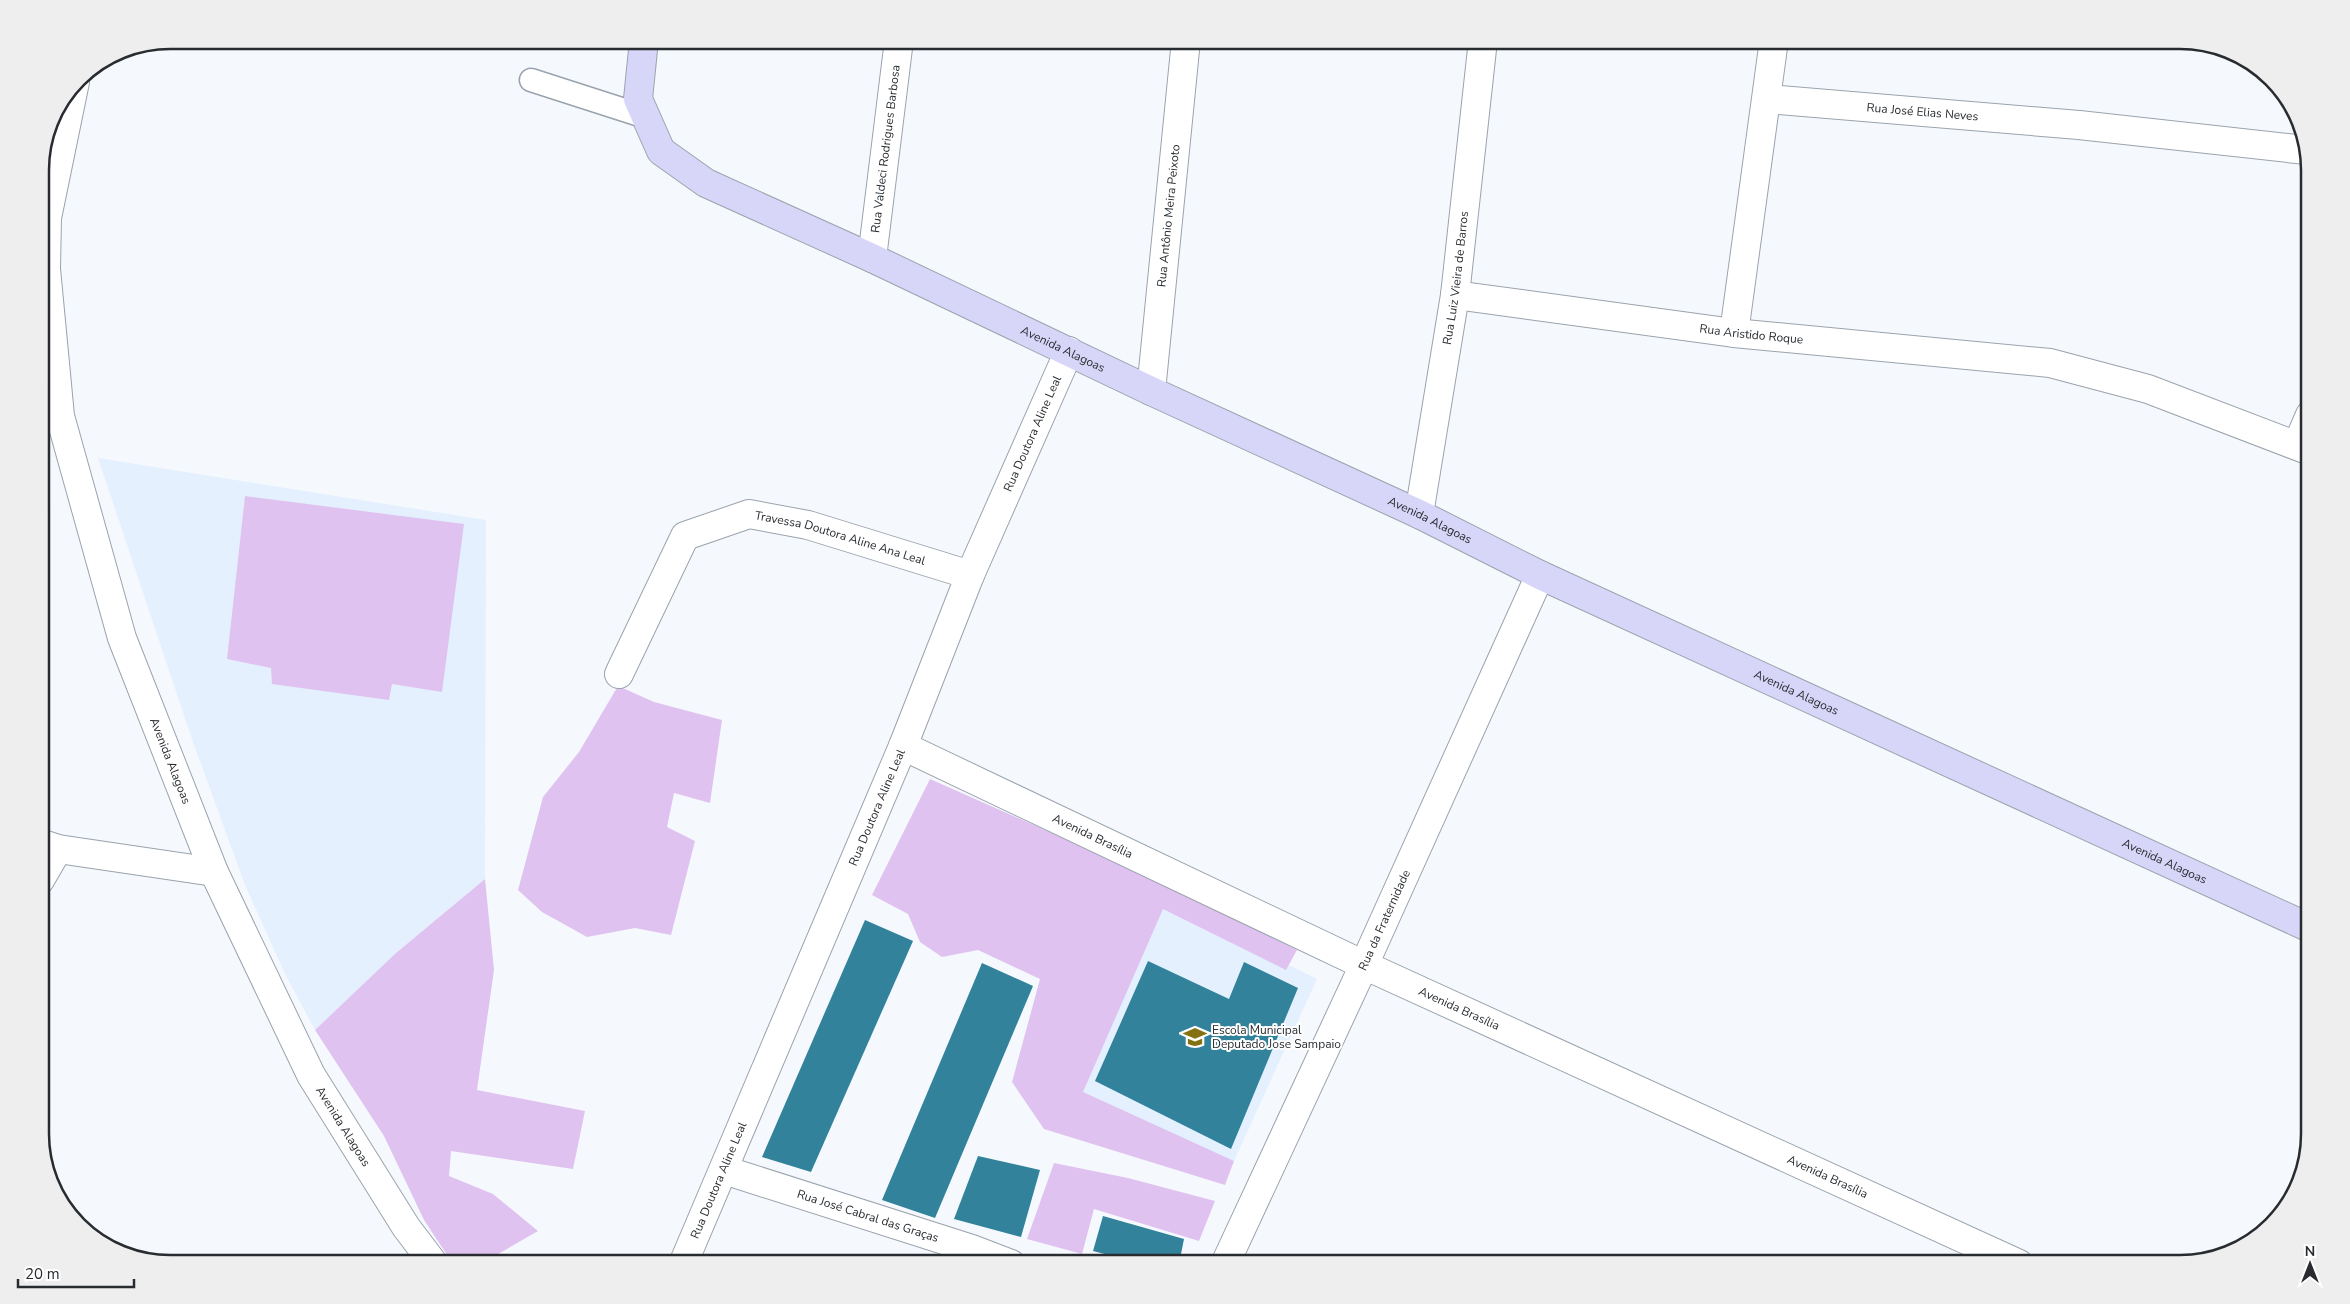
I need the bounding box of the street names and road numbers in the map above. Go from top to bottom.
street label: Rua Valdeci Rodrigues Barbosa [867,64,904,234]
street label: Rua José Elias Neves [1866,99,1979,125]
street label: Rua Antônio Meira Peixoto [1153,143,1184,288]
street label: Rua Luiz Vieira de Barros [1439,210,1472,346]
street label: Rua Aristido Roque [1699,320,1804,348]
street label: Avenida Alagoas [1018,322,1108,376]
street label: Rua Doutora Aline Leal [1000,373,1065,494]
street label: Avenida Alagoas [1385,493,1475,547]
street label: Travessa Doutora Aline Ana Leal [754,507,928,569]
street label: Avenida Alagoas [1751,666,1842,719]
street label: Avenida Alagoas [146,715,195,807]
street label: Rua Doutora Aline Leal [845,746,909,868]
street label: Avenida Brasília [1050,810,1136,862]
street label: Avenida Alagoas [2120,835,2210,888]
street label: Rua da Fraternidade [1355,867,1414,973]
street label: Avenida Brasília [1416,983,1502,1034]
street label: Avenida Alagoas [312,1083,374,1170]
street label: Rua Doutora Aline Leal [687,1119,751,1241]
street label: Avenida Brasília [1785,1151,1871,1202]
street label: Rua José Cabral das Graças [795,1186,941,1246]

